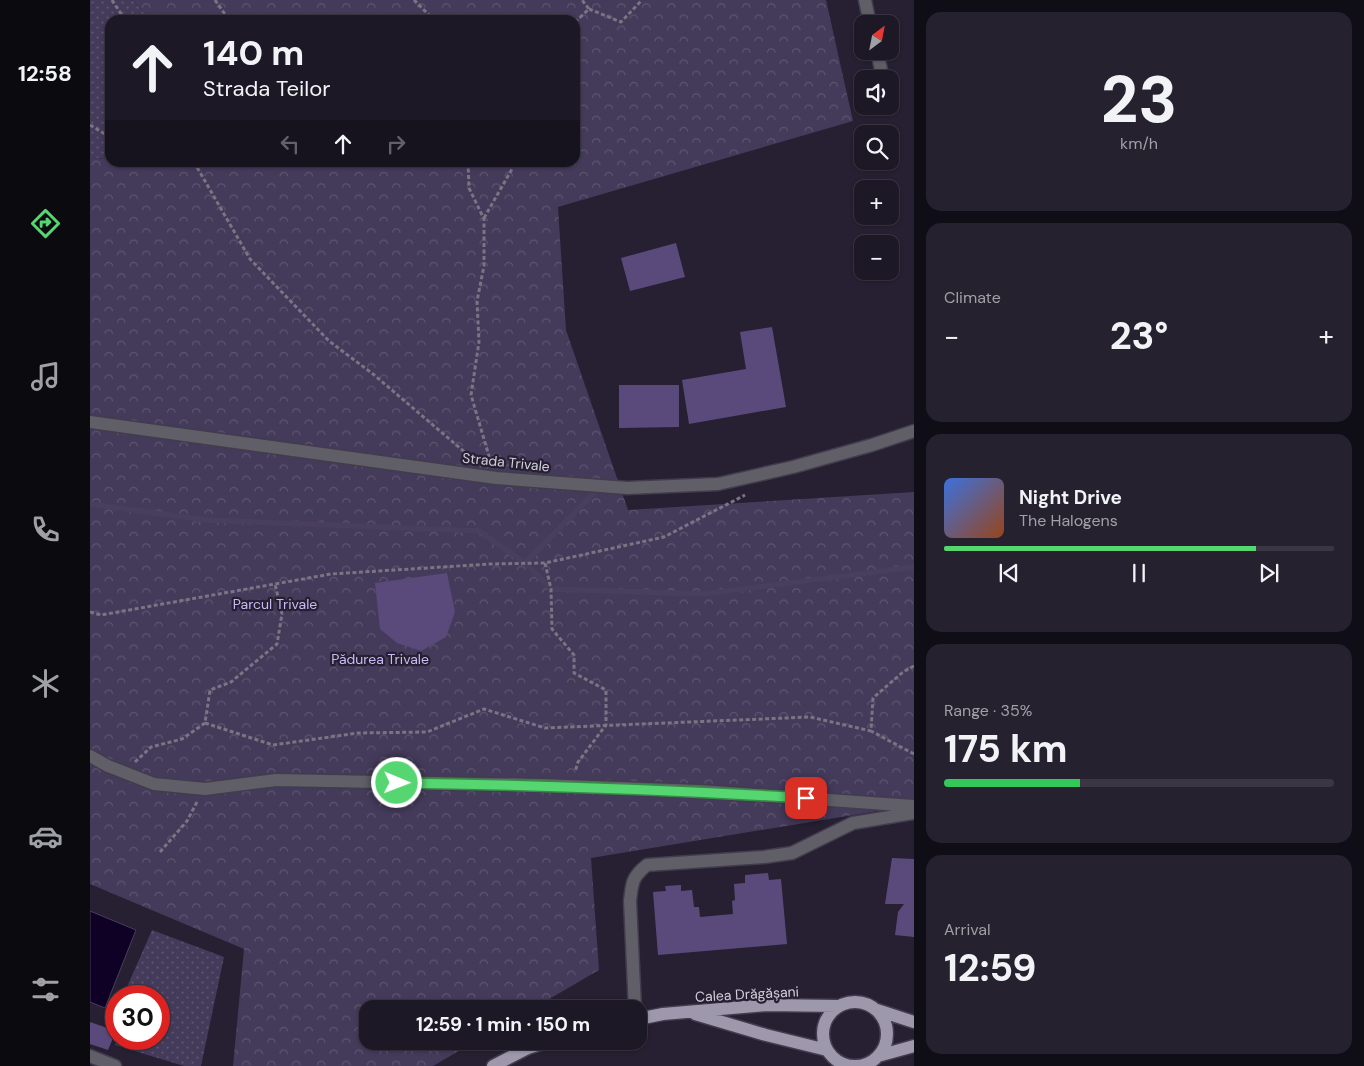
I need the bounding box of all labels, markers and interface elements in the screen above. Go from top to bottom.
north arrow [854,15,899,60]
map controls [854,15,899,280]
text: 140 m [203,30,304,76]
icon: ahead [120,35,185,100]
text: 23 [1101,58,1177,142]
text: 12:58 [18,59,72,88]
button: sound [854,70,899,115]
text: Strada Teilor [203,74,330,103]
button: search [854,125,899,170]
icon: left [276,130,304,158]
icon: ahead [329,130,357,158]
icon: right [382,130,410,158]
text: km/h [1120,133,1158,154]
button: + [854,180,899,225]
icon: directions [28,206,63,241]
button: − [854,235,899,280]
text: Climate [944,287,1001,308]
text: 23° [1110,311,1168,361]
text: − [944,318,959,355]
text: + [1319,318,1334,355]
icon: music [28,359,63,394]
street label: Strada Trivale [461,448,551,476]
text: Night Drive [1019,485,1122,510]
text: The Halogens [1019,510,1118,531]
icon: phone [28,512,63,547]
icon: previous [995,559,1023,587]
icon: pause [1125,559,1153,587]
icon: next [1255,559,1283,587]
park label: Parcul Trivale [233,595,317,613]
park label: Pădurea Trivale [331,650,429,668]
icon: climate [28,666,63,701]
text: Range · 35% [944,700,1032,721]
text: 175 km [944,724,1068,774]
position arrow [370,756,422,808]
pin [785,777,827,819]
icon: arrive [792,784,820,812]
icon: car [28,819,63,854]
text: Arrival [944,919,991,940]
text: 12:59 [944,943,1036,993]
icon: filters [28,972,63,1007]
street label: Calea Drăgășani [695,982,799,1006]
speed limit sign: 30 [105,985,170,1050]
text: 12:59 · 1 min · 150 m [416,1012,590,1037]

